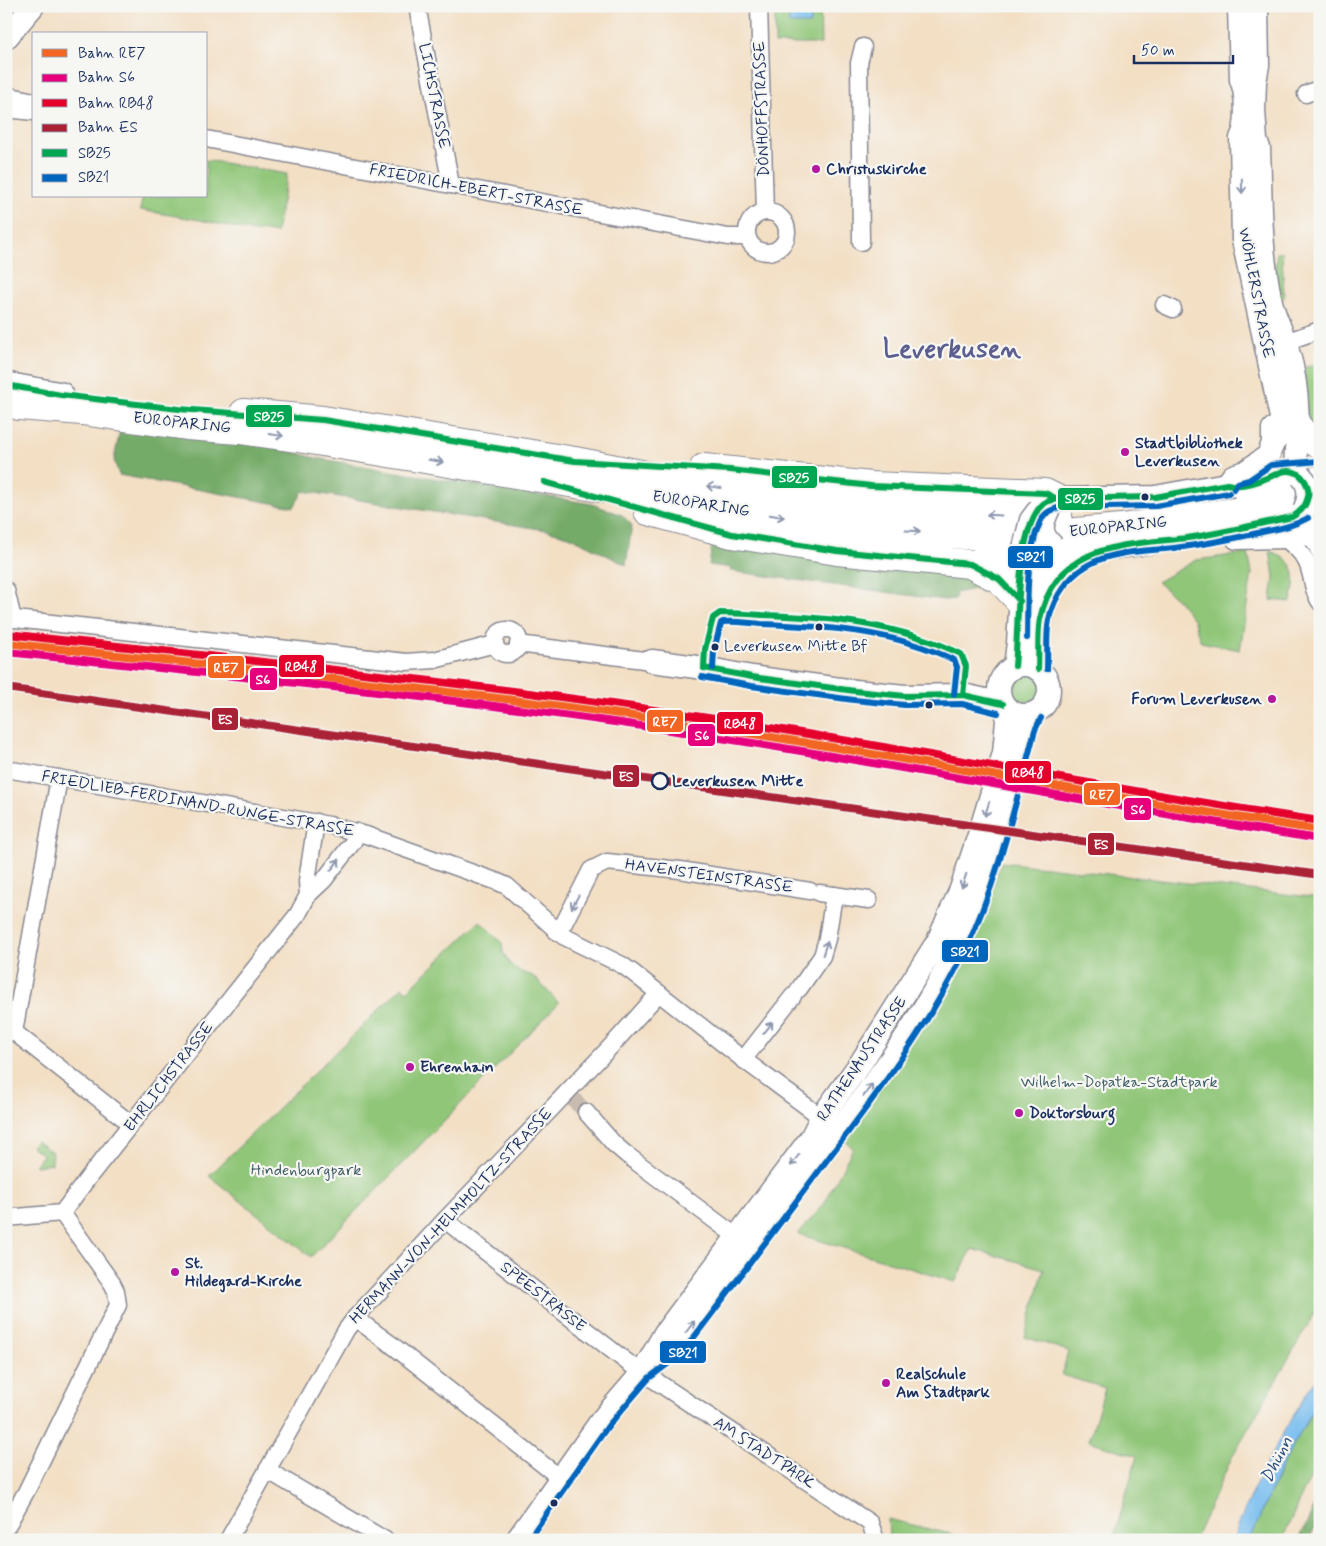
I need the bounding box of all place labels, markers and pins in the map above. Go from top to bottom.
place label: Christuskirche [826,159,927,180]
marker: Christuskirche [810,163,822,175]
place label: Stadtbibliothek Leverkusen [1135,433,1243,472]
marker: Stadtbibliothek Leverkusen [1119,446,1131,458]
unlabelled marker [1140,492,1150,502]
unlabelled marker [814,622,824,632]
place label: Leverkusen Mitte Bf [724,637,868,657]
marker: Leverkusen Mitte Bf [710,642,720,652]
place label: Forum Leverkusen [1131,689,1262,710]
marker: Forum Leverkusen [1266,693,1278,705]
unlabelled marker [924,700,934,710]
place label: Leverkusen Mitte [672,771,803,792]
marker: Leverkusen Mitte [651,772,669,790]
place label: Ehrenhain [420,1057,494,1078]
marker: Ehrenhain [404,1061,416,1073]
place label: Doktorsburg [1029,1103,1115,1126]
marker: Doktorsburg [1013,1107,1025,1119]
place label: St. Hildegard-Kirche [185,1253,302,1293]
marker: St. Hildegard-Kirche [169,1266,181,1278]
place label: Realschule Am Stadtpark [896,1364,991,1403]
marker: Realschule Am Stadtpark [880,1377,892,1389]
unlabelled marker [549,1498,559,1508]

